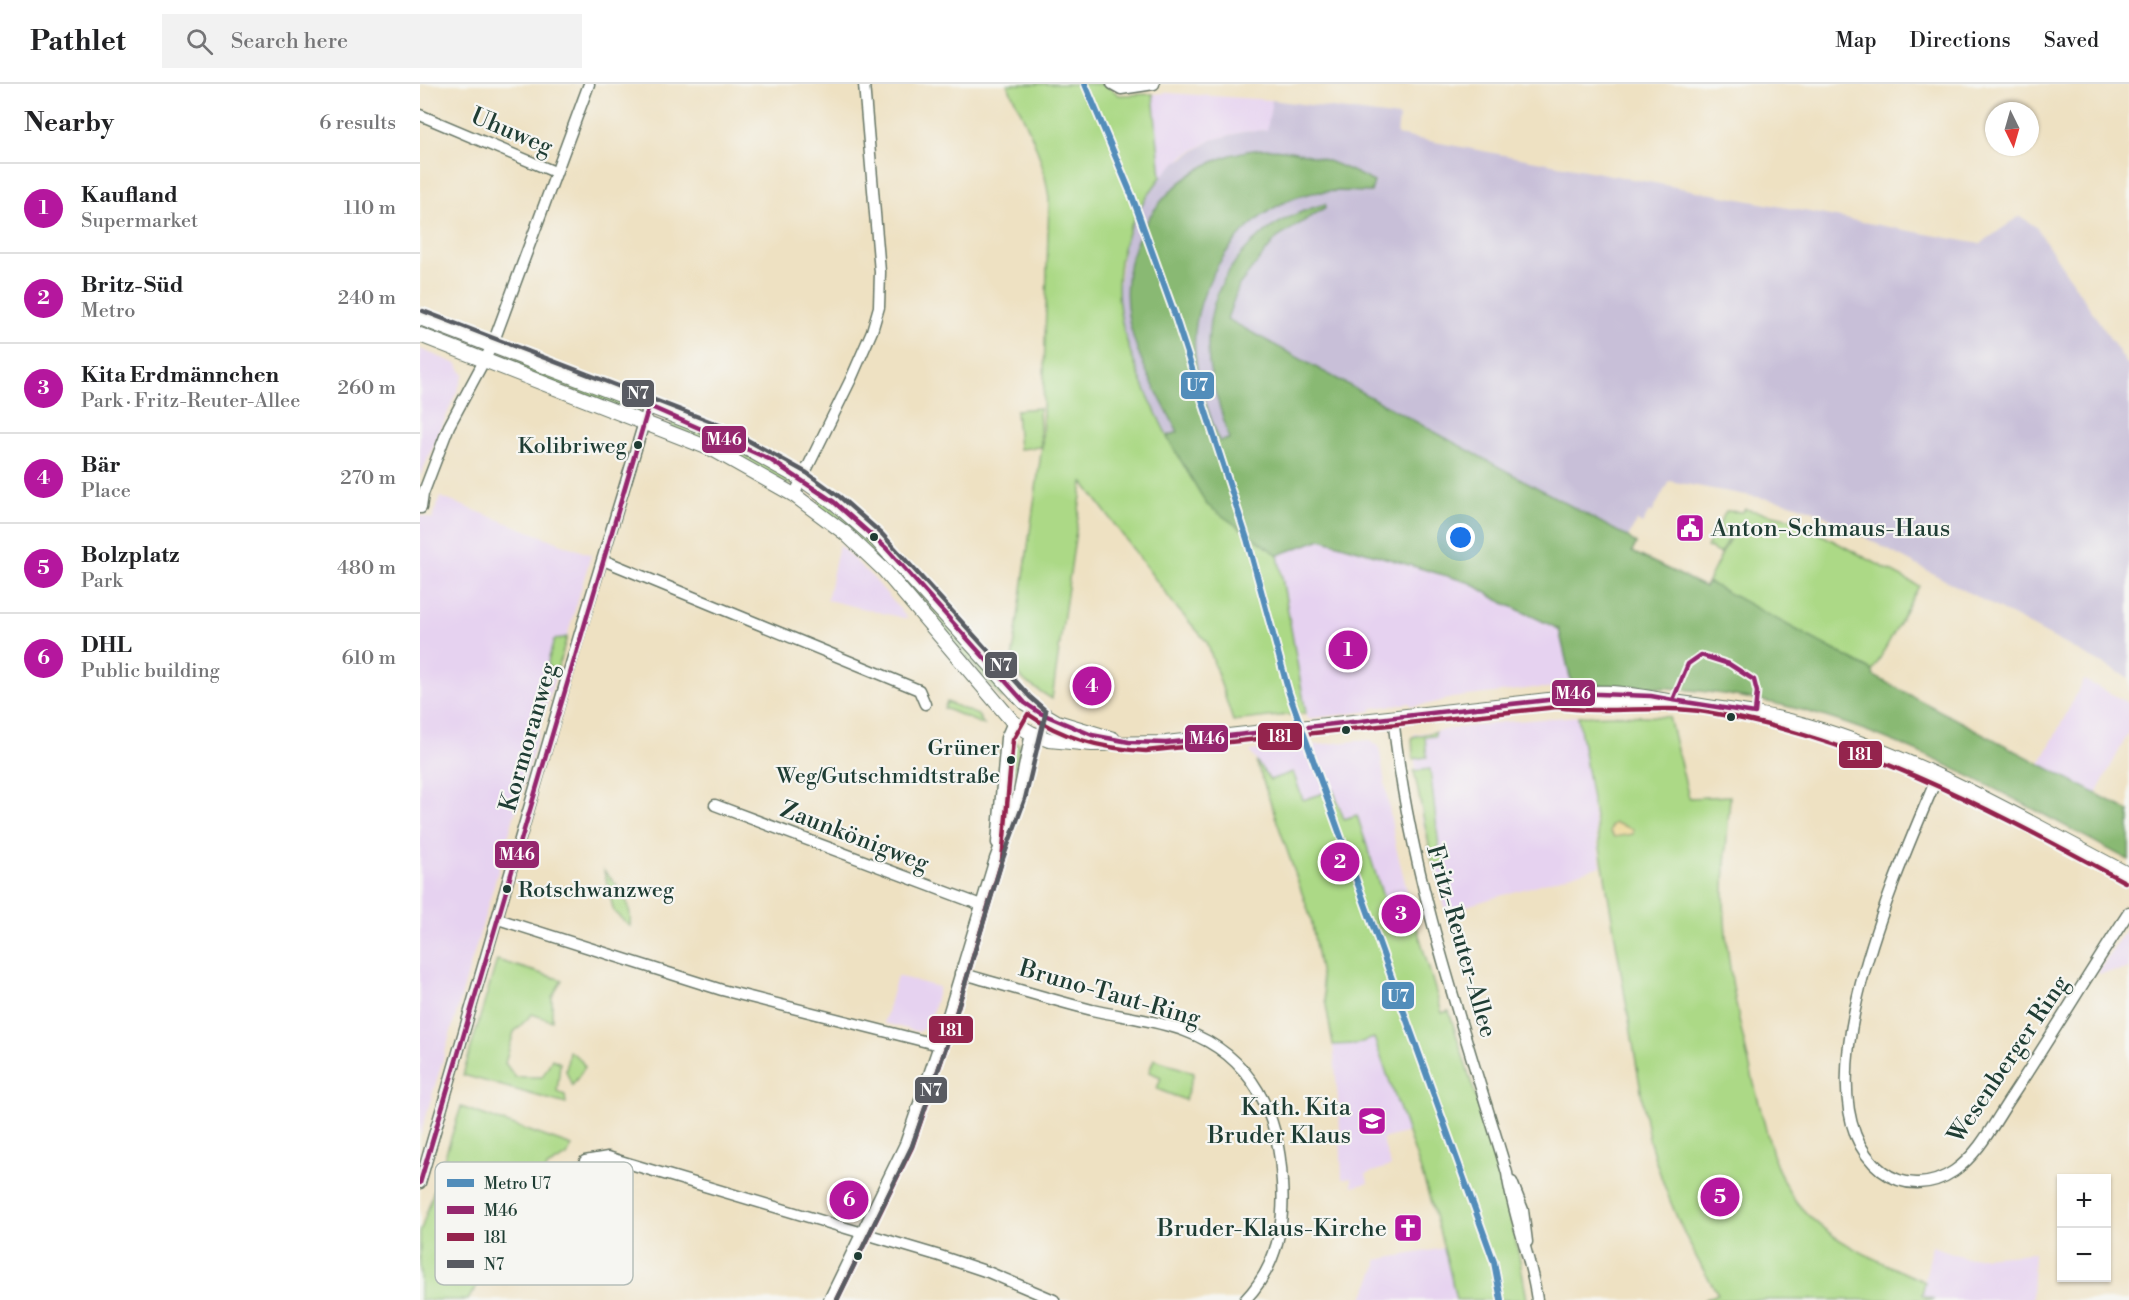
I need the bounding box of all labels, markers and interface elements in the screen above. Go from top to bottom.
search box [162,14,582,68]
text: Pathlet [30,24,126,59]
icon: search [183,25,216,58]
text: Search here [231,28,348,55]
text: Map [1835,28,1877,54]
text: Directions [1910,28,2011,54]
text: Saved [2044,28,2099,54]
street label: Uhuweg [466,101,558,163]
north arrow [1985,102,2039,156]
text: Nearby [24,107,114,139]
text: 6 results [319,111,396,136]
text: Kaufland [81,182,178,209]
text: 1 [39,196,48,221]
text: 110 m [344,196,396,221]
text: Supermarket [81,209,198,234]
text: Britz-Süd [81,272,184,299]
text: 2 [37,286,50,311]
text: 240 m [338,286,396,311]
text: Metro [81,299,136,324]
text: Kita Erdmännchen [81,362,279,389]
line badge: U7 [1180,371,1215,400]
text: 3 [37,376,50,401]
text: 260 m [338,376,396,401]
text: U7 [1186,376,1208,396]
line badge: N7 [621,379,655,408]
text: N7 [627,384,650,404]
text: Park · Fritz-Reuter-Allee [81,389,300,414]
line badge: M46 [701,425,747,454]
text: M46 [706,430,742,450]
place label: Kolibriweg [518,433,628,460]
marker: Kolibriweg [632,439,644,451]
text: Bär [81,452,121,479]
text: 4 [37,466,50,491]
text: 270 m [340,466,396,491]
text: Place [81,479,131,504]
public building icon: Anton-Schmaus-Haus [1674,512,1706,544]
place label: Anton-Schmaus-Haus [1710,514,1950,544]
your location [1446,523,1475,552]
unlabelled marker [868,531,880,543]
text: Bolzplatz [81,542,180,569]
text: 5 [37,556,50,581]
text: 480 m [337,556,396,581]
text: Park [81,569,123,594]
pin: 1 [1328,628,1368,672]
text: DHL [81,632,132,659]
text: 6 [37,646,50,671]
text: 610 m [342,646,396,671]
line badge: N7 [984,651,1018,679]
text: N7 [990,656,1013,676]
text: Public building [81,659,220,684]
street label: Kormoranweg [493,659,565,815]
pin: 4 [1072,664,1112,708]
line badge: M46 [1551,679,1596,707]
text: M46 [1555,684,1591,704]
unlabelled marker [1725,711,1737,723]
line badge: 181 [1257,722,1303,751]
line badge: M46 [1184,724,1229,753]
unlabelled marker [1340,724,1352,736]
text: 181 [1267,727,1293,747]
text: M46 [1189,729,1225,749]
place label: Grüner Weg/Gutschmidtstraße [775,735,1000,790]
line badge: 181 [1838,740,1883,769]
text: 181 [1847,745,1873,765]
marker: Grüner Weg/Gutschmidtstraße [1005,754,1017,766]
street label: Zaunkönigweg [776,795,934,879]
line badge: M46 [494,840,540,869]
pin: 2 [1320,840,1360,884]
street label: Fritz-Reuter-Allee [1419,841,1503,1041]
text: M46 [499,845,535,865]
place label: Rotschwanzweg [518,877,675,904]
marker: Rotschwanzweg [501,883,513,895]
pin: 3 [1382,892,1420,936]
street label: Bruno-Taut-Ring [1015,953,1204,1034]
street label: Wesenberger Ring [1941,969,2076,1150]
line badge: U7 [1381,981,1415,1010]
text: U7 [1387,987,1409,1007]
line badge: 181 [928,1015,974,1044]
text: 181 [938,1021,964,1041]
line badge: N7 [914,1076,948,1104]
text: N7 [920,1081,943,1101]
place label: Kath. Kita Bruder Klaus [1206,1093,1352,1151]
school or university icon: Kath. Kita Bruder Klaus [1356,1105,1388,1137]
legend [435,1162,633,1285]
text: Metro U7 [484,1174,551,1194]
pin: 5 [1700,1174,1740,1220]
map controls [2057,1174,2111,1282]
button: + [2057,1174,2111,1228]
pin: 6 [830,1178,868,1222]
text: M46 [484,1201,518,1221]
church icon: Bruder-Klaus-Kirche [1392,1212,1424,1244]
place label: Bruder-Klaus-Kirche [1156,1214,1387,1244]
text: 181 [484,1228,507,1248]
button: − [2057,1228,2111,1282]
unlabelled marker [852,1250,864,1262]
text: N7 [484,1255,504,1275]

